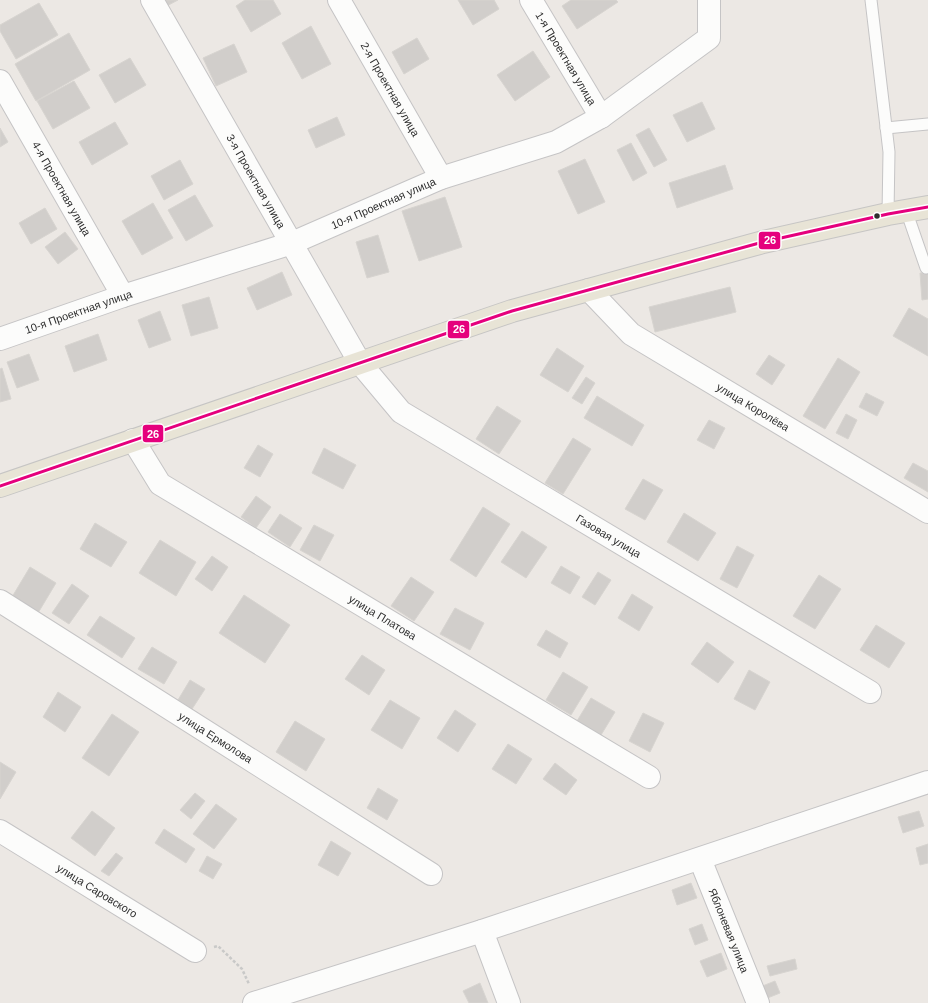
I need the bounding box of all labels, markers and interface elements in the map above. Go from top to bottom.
street label: 1-я Проектная улица [533,10,599,108]
street label: 2-я Проектная улица [359,40,422,139]
street label: 3-я Проектная улица [224,132,288,231]
street label: 4-я Проектная улица [30,139,94,239]
street label: 10-я Проектная улица [329,175,438,231]
unlabelled marker [872,211,882,221]
line badge: 26 [758,231,781,250]
text: 26 [764,234,776,246]
street label: 10-я Проектная улица [23,287,134,336]
line badge: 26 [447,320,470,339]
text: 26 [453,323,465,335]
street label: улица Королёва [715,381,792,434]
line badge: 26 [142,424,164,443]
text: 26 [147,428,159,440]
street label: Газовая улица [574,512,644,560]
street label: улица Платова [347,593,419,643]
street label: улица Ермолова [176,710,255,766]
street label: улица Саровского [55,862,139,920]
street label: Яблоневая улица [706,887,751,975]

